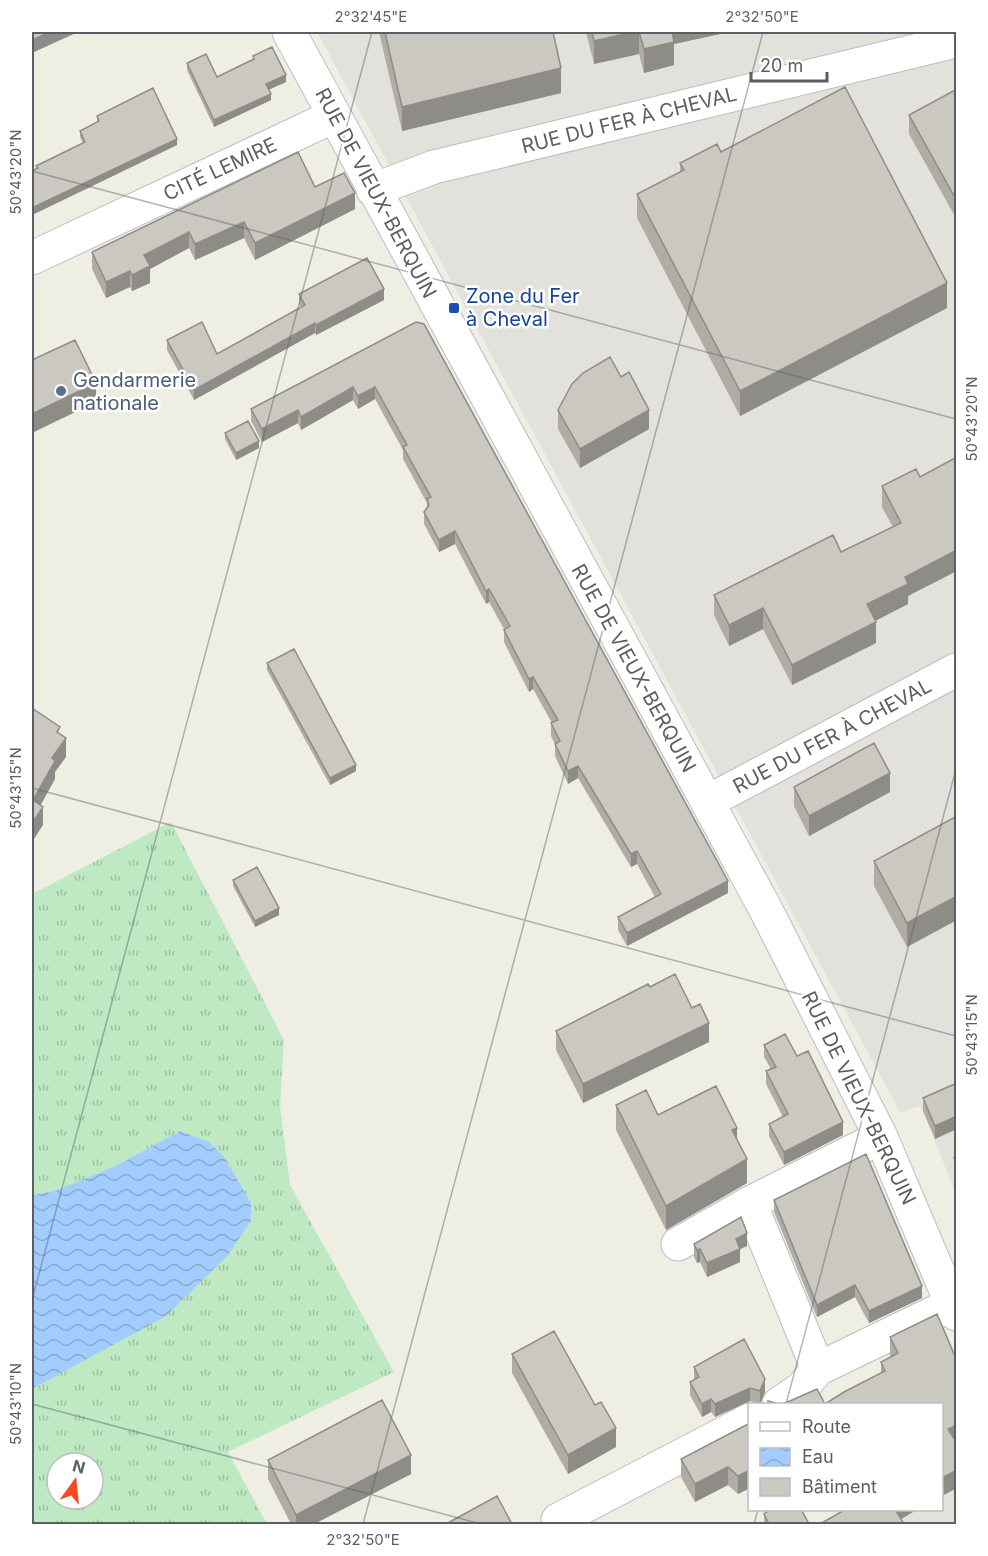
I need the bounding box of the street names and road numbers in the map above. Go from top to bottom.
street label: RUE DU FER À CHEVAL [519,81,739,158]
street label: RUE DE VIEUX-BERQUIN [310,84,442,302]
street label: CITÉ LEMIRE [159,131,280,206]
street label: RUE DE VIEUX-BERQUIN [567,560,701,776]
street label: RUE DU FER À CHEVAL [728,673,935,799]
street label: RUE DE VIEUX-BERQUIN [797,987,921,1209]

